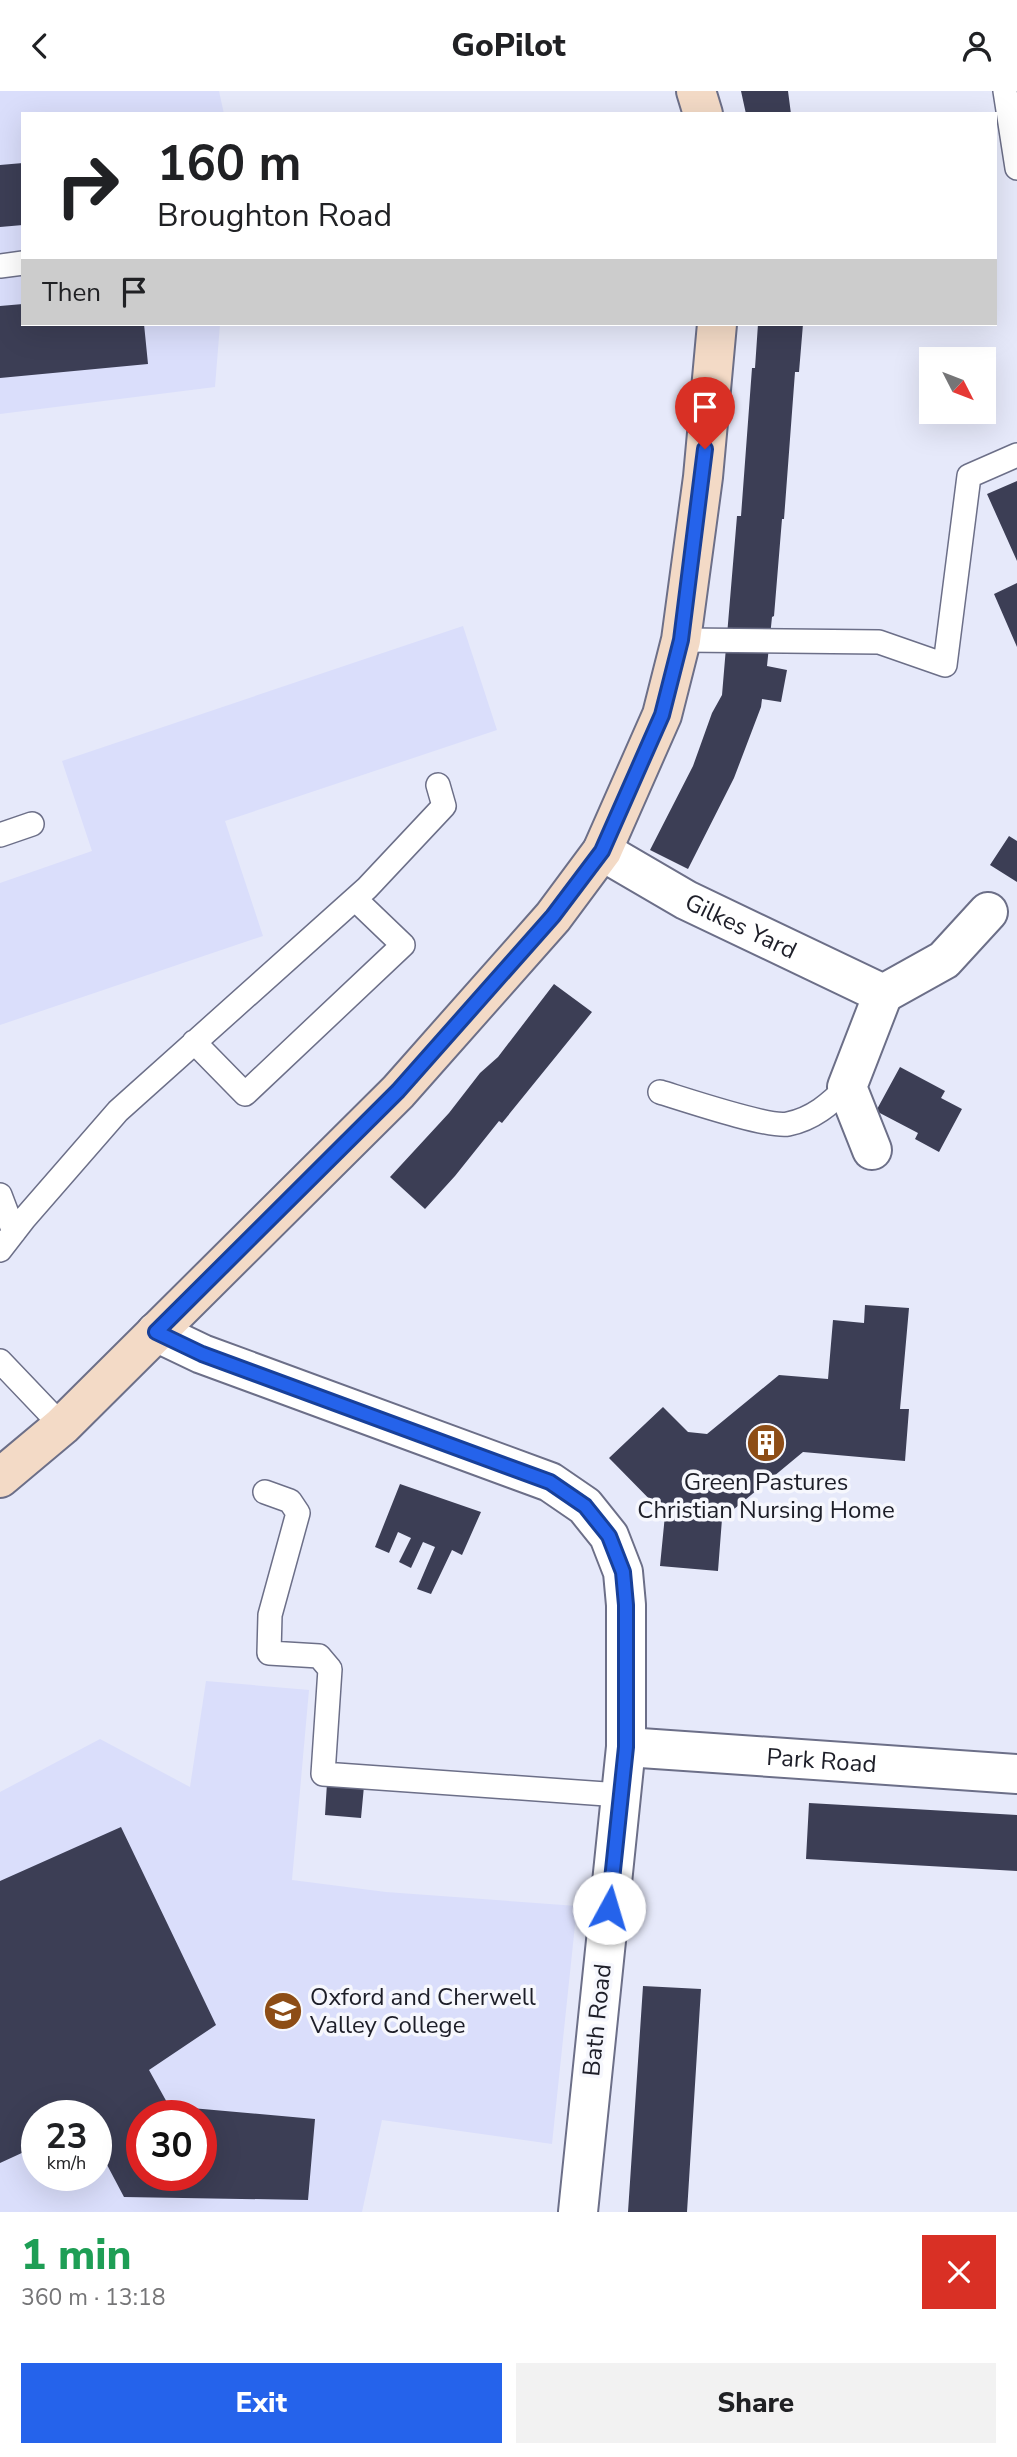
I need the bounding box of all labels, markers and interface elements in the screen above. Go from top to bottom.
text: GoPilot [451,24,566,67]
icon: back [21,27,59,65]
icon: person [958,27,996,65]
text: 160 m [157,130,301,197]
icon: right [42,140,133,231]
text: Broughton Road [157,194,392,237]
icon: arrive [115,273,153,311]
text: Then [42,275,101,310]
north arrow [919,347,996,423]
map controls [919,347,996,424]
pin [675,377,735,449]
icon: arrive [686,388,724,426]
street label: Gilkes Yard [680,886,802,966]
building icon: Green Pastures Christian Nursing Home [745,1422,787,1464]
place label: Green Pastures Christian Nursing Home [637,1466,895,1526]
street label: Park Road [766,1741,878,1780]
position arrow [572,1871,646,1945]
street label: Bath Road [575,1962,619,2078]
place label: Oxford and Cherwell Valley College [309,1981,536,2041]
school or university icon: Oxford and Cherwell Valley College [262,1990,304,2032]
speed limit sign: 30 [126,2100,217,2191]
text: 23 [45,2113,88,2160]
text: km/h [47,2151,86,2175]
text: 1 min [21,2227,131,2284]
button: close [922,2235,996,2309]
text: 360 m · 13:18 [21,2282,166,2313]
button: Exit [21,2363,502,2443]
button: Share [516,2363,996,2443]

